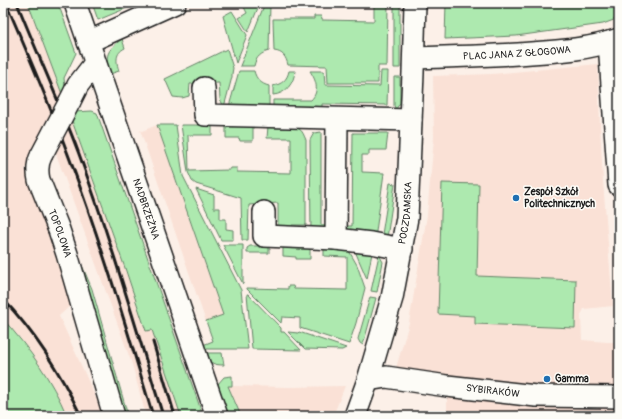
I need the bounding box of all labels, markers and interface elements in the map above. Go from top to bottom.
street label: PLAC JANA Z GŁOGOWA [463,44,572,63]
street label: NADBRZEŻNA [130,177,162,242]
street label: POCZDAMSKA [396,181,415,245]
place label: Zespół Szkół Politechnicznych [524,186,595,210]
marker: Zespół Szkół Politechnicznych [511,193,521,203]
street label: TOPOLOWA [45,208,74,259]
place label: Gamma [555,373,589,385]
marker: Gamma [542,374,552,384]
street label: SYBIRAKÓW [465,382,521,400]

